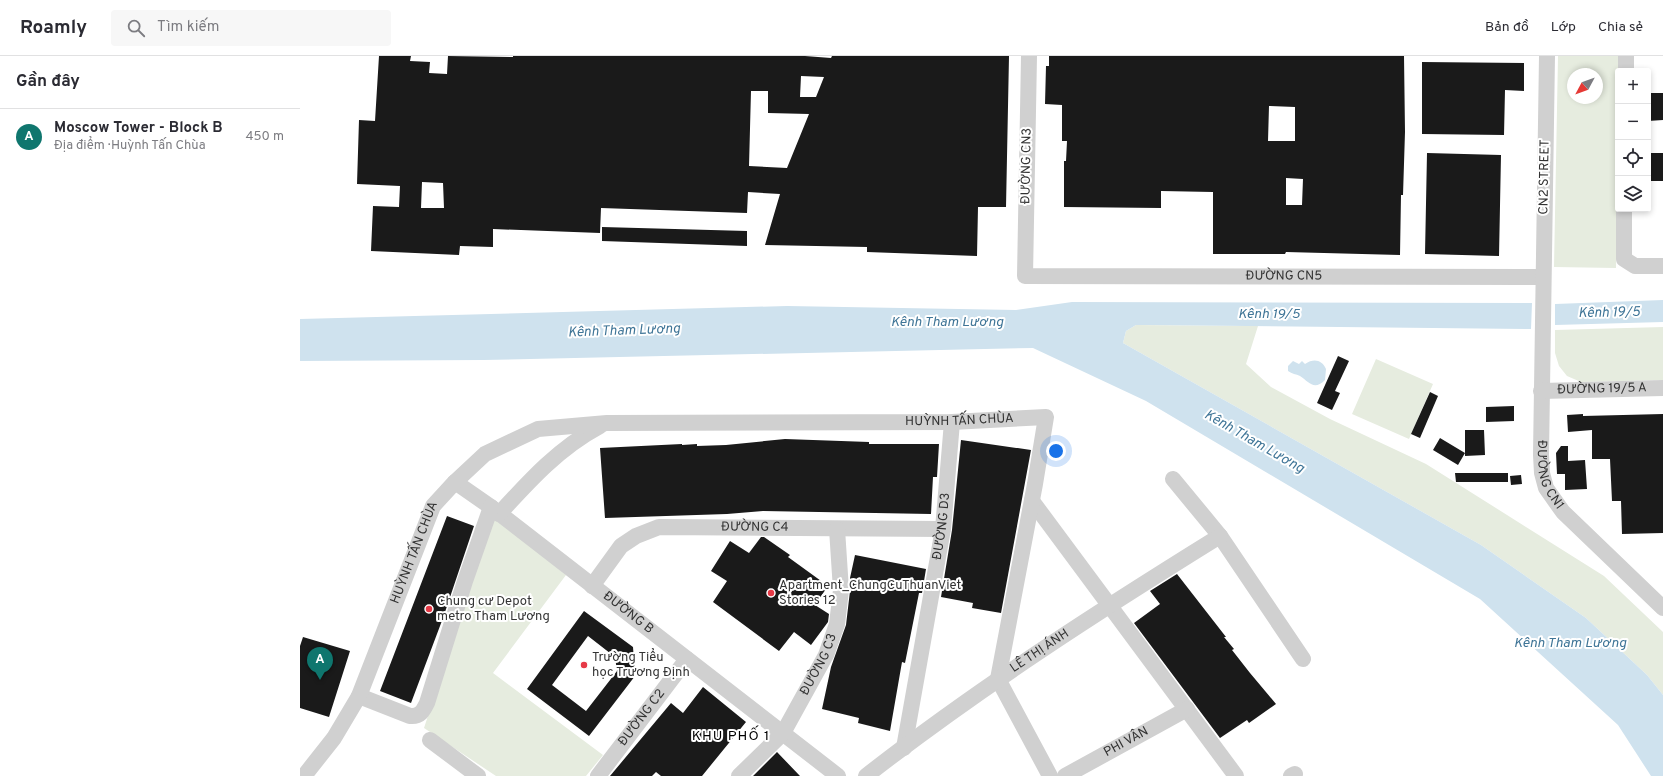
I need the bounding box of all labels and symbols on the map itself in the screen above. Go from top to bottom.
north arrow [1567,68,1603,104]
street label: ĐƯỜNG CN3 [1016,128,1036,204]
street label: CN2 STREET [1536,139,1554,215]
street label: ĐƯỜNG CN5 [1246,266,1322,285]
water label: Kênh 19/5 [1578,304,1641,322]
water label: Kênh 19/5 [1238,306,1301,323]
water label: Kênh Tham Lương [891,314,1004,331]
water label: Kênh Tham Lương [567,321,681,341]
street label: ĐƯỜNG 19/5 A [1557,380,1647,399]
water label: Kênh Tham Lương [1201,407,1307,478]
street label: HUỲNH TẤN CHÙA [905,409,1014,430]
street label: ĐƯỜNG CN1 [1533,440,1567,513]
your location [1046,441,1066,461]
street label: ĐƯỜNG D3 [930,492,954,561]
street label: HUỲNH TẤN CHÙA [388,499,442,606]
street label: ĐƯỜNG C4 [721,518,789,536]
place label: Apartment_ChungCuThuanViet Stories 12 [779,578,961,609]
street label: ĐƯỜNG B [599,588,656,638]
marker: Apartment_ChungCuThuanViet Stories 12 [766,588,776,598]
place label: Chung cư Depot metro Tham Lương [437,594,550,625]
marker: Chung cư Depot metro Tham Lương [424,604,434,614]
street label: LÊ THỊ ÁNH [1007,626,1072,677]
street label: ĐƯỜNG C3 [797,631,841,699]
water label: Kênh Tham Lương [1514,635,1627,652]
pin: A [307,647,333,680]
place label: Trường Tiểu học Trương Định [592,648,690,681]
marker: Trường Tiểu học Trương Định [579,660,589,670]
street label: ĐƯỜNG C2 [615,686,669,750]
street label: PHI VÂN [1101,724,1152,761]
district label: KHU PHỐ 1 [692,725,770,745]

